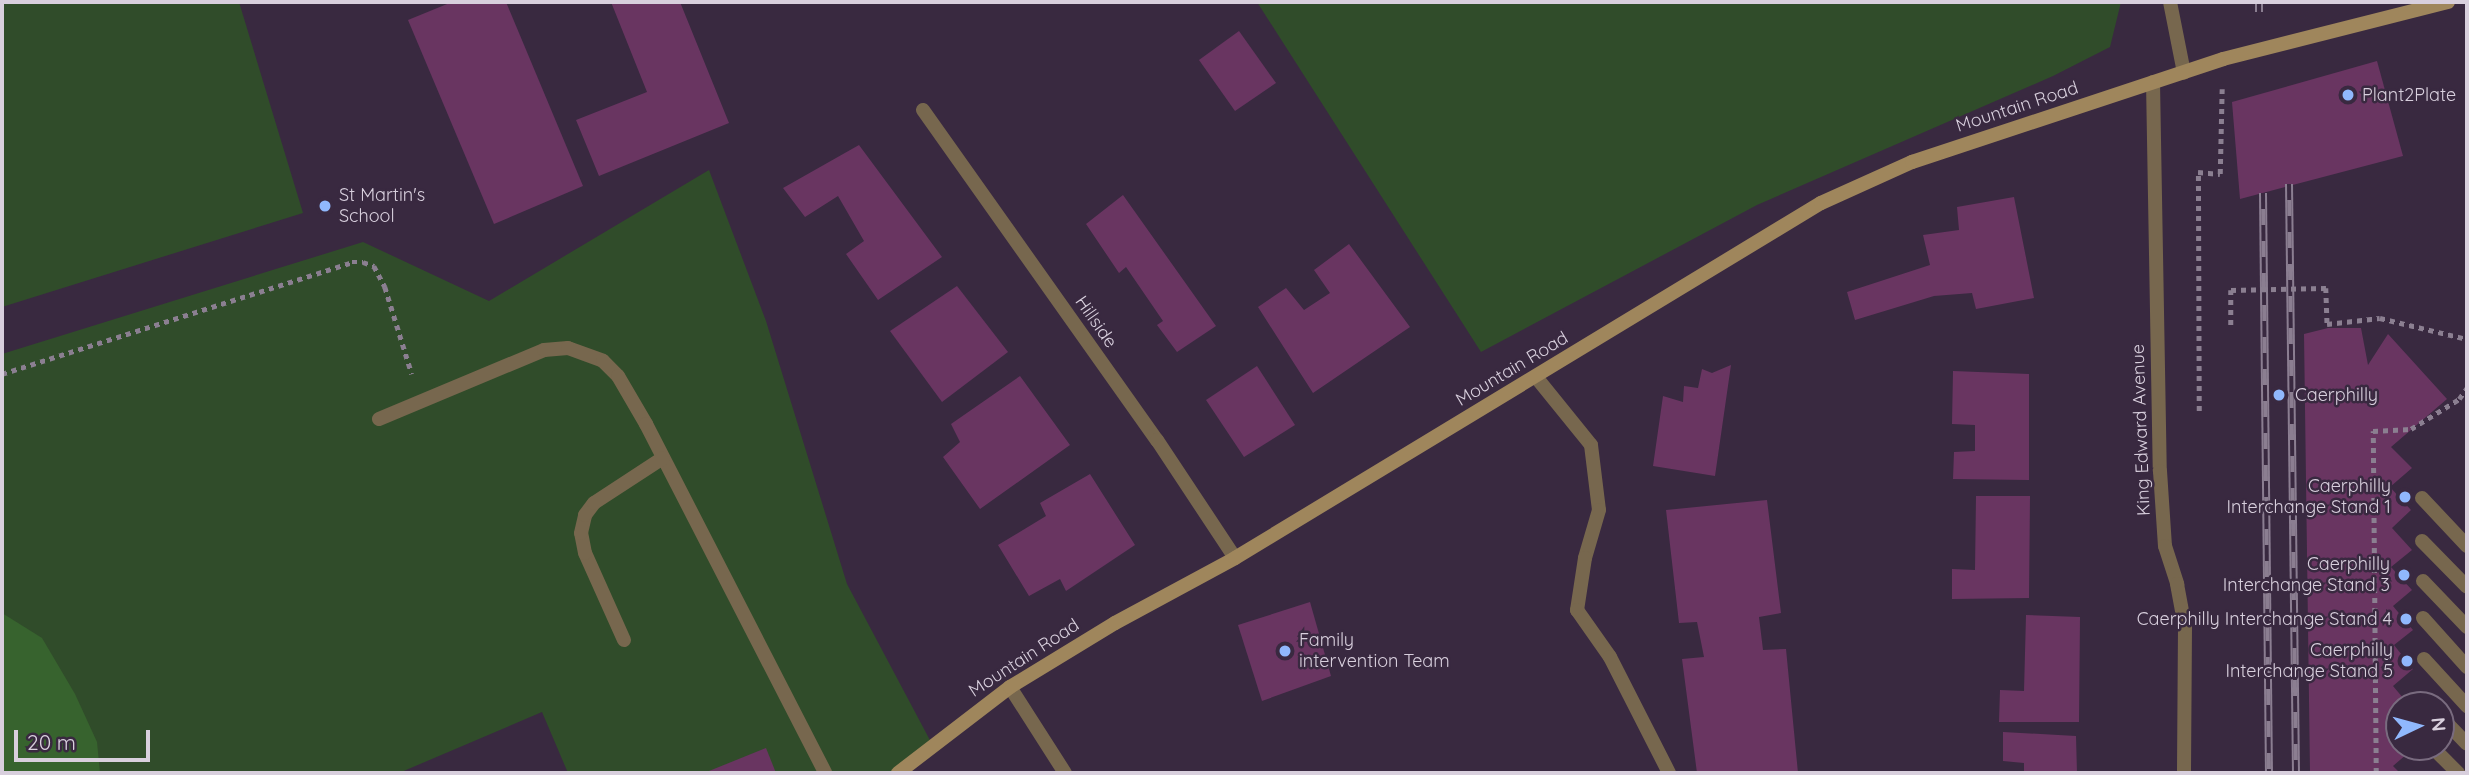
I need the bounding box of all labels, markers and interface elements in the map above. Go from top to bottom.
street label: Mountain Road [1953,77,2081,137]
place label: Plant2Plate [2362,84,2456,106]
marker: Plant2Plate [2340,87,2356,103]
place label: St Martin's School [339,185,425,228]
marker: St Martin's School [317,198,333,214]
street label: Hillside [1070,292,1122,352]
street label: Mountain Road [1452,327,1572,411]
street label: King Edward Avenue [2127,344,2155,516]
place label: Caerphilly [2295,384,2378,406]
marker: Caerphilly [2269,385,2289,405]
place label: Caerphilly Interchange Stand 1 [2227,476,2391,518]
marker: Caerphilly Interchange Stand 1 [2397,489,2413,505]
place label: Caerphilly Interchange Stand 3 [2223,554,2390,596]
marker: Caerphilly Interchange Stand 3 [2396,567,2412,583]
place label: Caerphilly Interchange Stand 4 [2137,608,2392,630]
marker: Caerphilly Interchange Stand 4 [2398,611,2414,627]
street label: Mountain Road [965,614,1083,702]
place label: Family intervention Team [1299,630,1450,672]
place label: Caerphilly Interchange Stand 5 [2225,640,2393,682]
marker: Family intervention Team [1277,643,1293,659]
marker: Caerphilly Interchange Stand 5 [2399,653,2415,669]
north arrow [2385,691,2455,761]
scale bar [18,716,154,760]
text: N [2426,716,2451,732]
text: 20 m [27,729,76,755]

